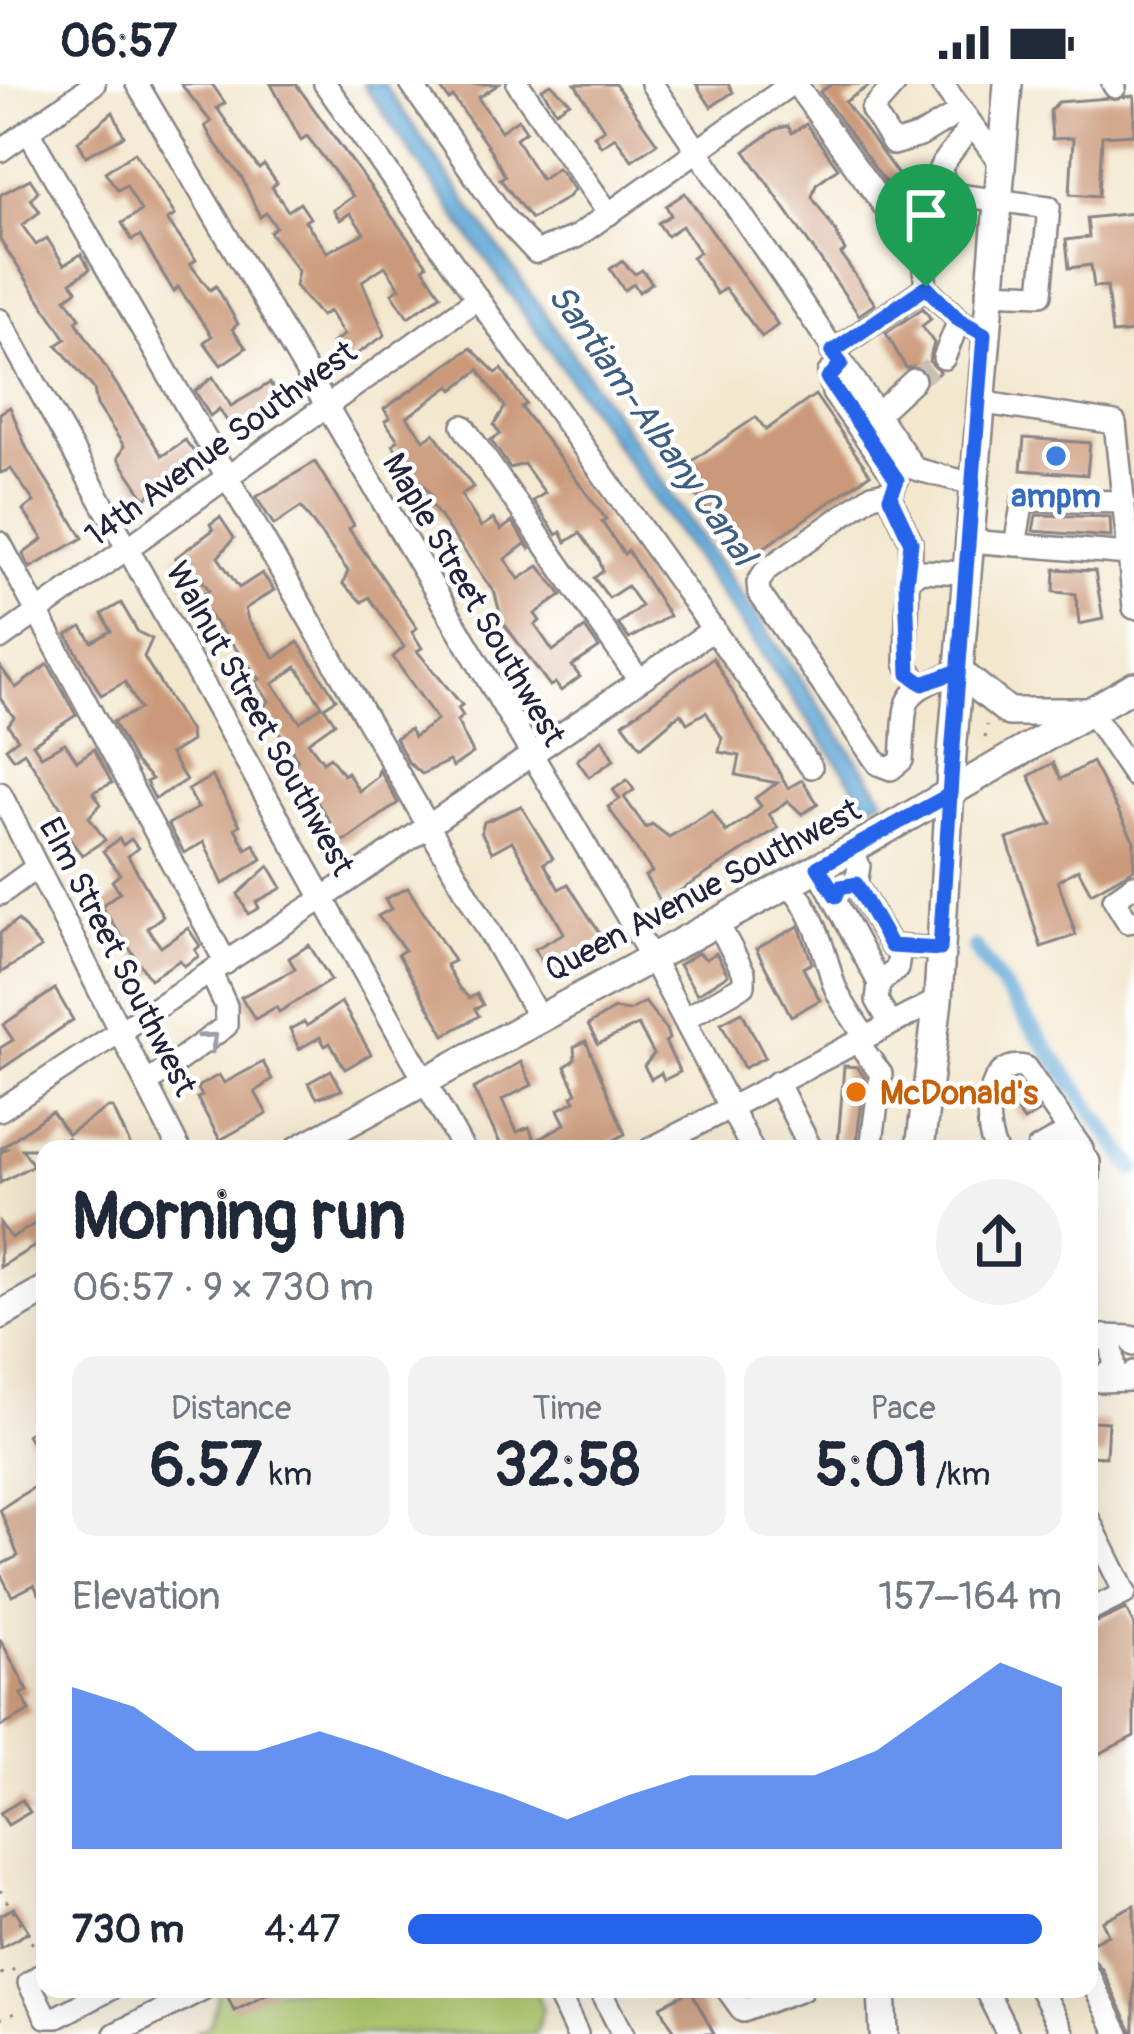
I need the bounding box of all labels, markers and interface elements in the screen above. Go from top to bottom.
text: 06:57 [60,14,177,70]
pin [875,164,977,287]
icon: arrive [893,182,959,248]
water label: Santiam-Albany Canal [538,275,768,577]
street label: 14th Avenue Southwest [77,332,365,556]
marker: ampm [1043,443,1069,469]
street label: Maple Street Southwest [373,446,575,754]
place label: ampm [1011,476,1101,517]
street label: Walnut Street Southwest [156,555,363,884]
street label: Queen Avenue Southwest [538,789,868,991]
street label: Elm Street Southwest [30,811,206,1103]
one-way arrow [196,1033,218,1054]
place label: McDonald's [880,1073,1038,1114]
marker: McDonald's [843,1079,869,1105]
text: Morning run [72,1176,406,1259]
button: share [936,1179,1062,1305]
text: 06:57 · 9 × 730 m [72,1263,374,1312]
text: Distance [171,1388,291,1429]
text: Time [533,1388,601,1429]
text: Pace [870,1388,936,1429]
text: 6.57 [150,1429,262,1504]
text: 32:58 [494,1429,640,1504]
text: 5:01 [815,1429,928,1504]
text: km [262,1454,312,1495]
text: /km [928,1454,991,1495]
text: Elevation [72,1572,221,1621]
text: 157–164 m [878,1572,1062,1621]
text: 730 m [72,1905,184,1954]
text: 4:47 [264,1905,340,1954]

